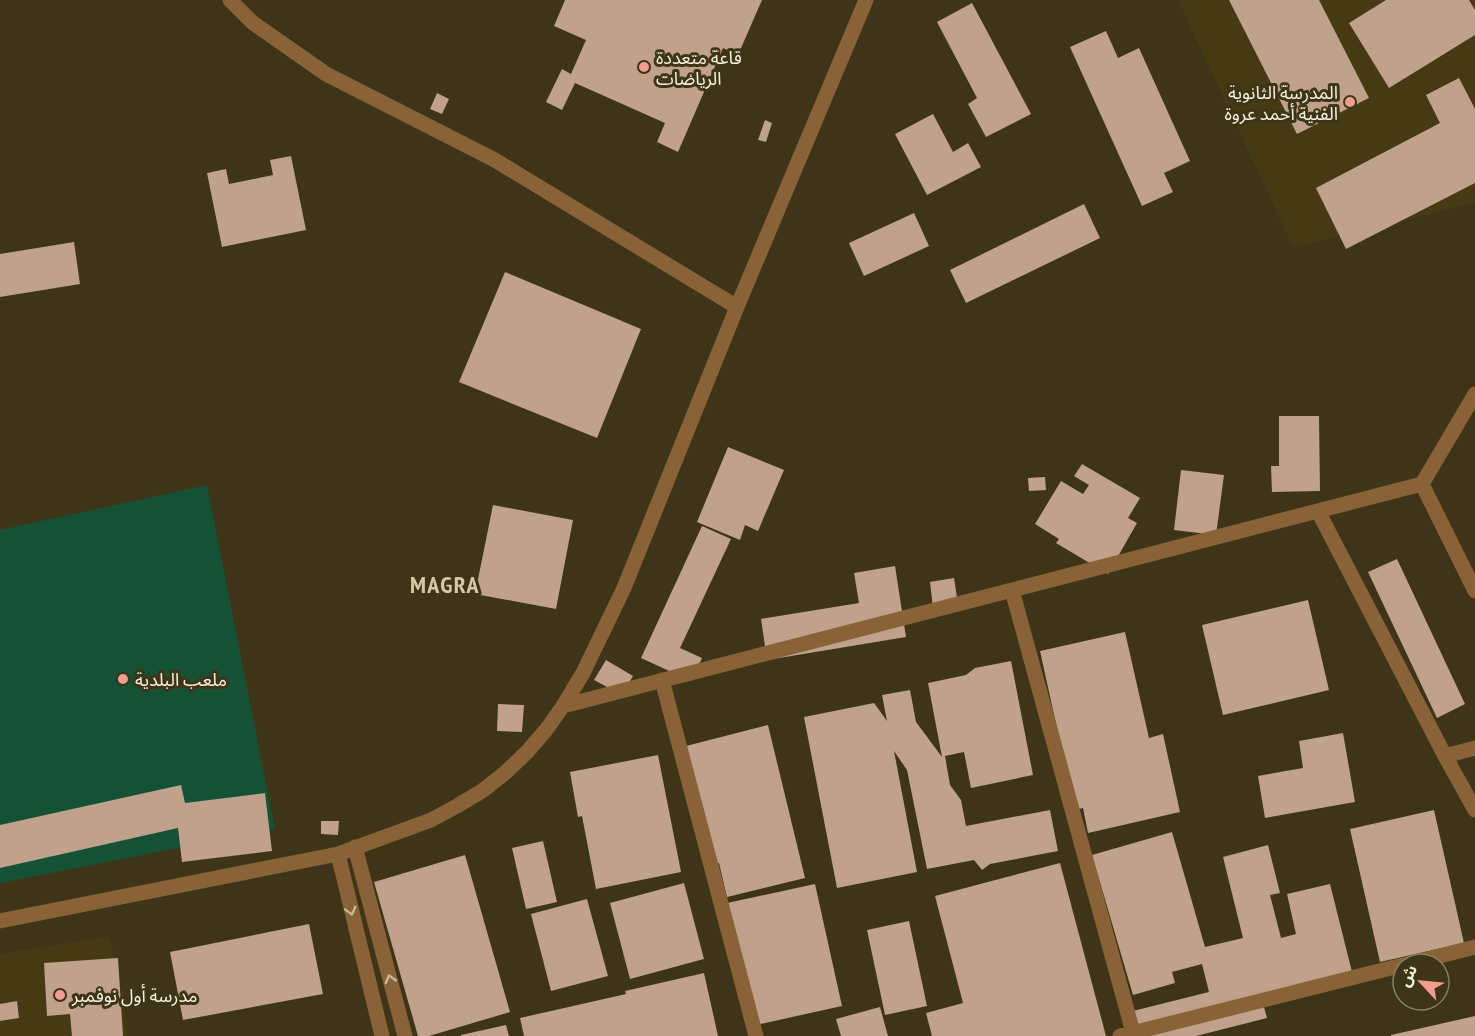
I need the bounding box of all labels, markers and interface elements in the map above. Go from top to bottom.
place label: قاعة متعددة الرياضات [656,46,742,90]
marker: قاعة متعددة الرياضات [637,60,651,74]
place label: المدرسة الثانوية الفنية أحمد عروة [1225,81,1338,125]
marker: المدرسة الثانوية الفنية أحمد عروة [1343,95,1357,109]
district label: MAGRA [410,569,480,600]
place label: ملعب البلدية [135,668,227,691]
marker: ملعب البلدية [116,672,130,686]
one-way arrow [344,906,357,916]
north arrow [1391,952,1451,1012]
text: ش [1394,961,1421,990]
one-way arrow [384,975,397,985]
place label: مدرسة أول نوفمبر [71,984,197,1007]
marker: مدرسة أول نوفمبر [53,988,67,1002]

